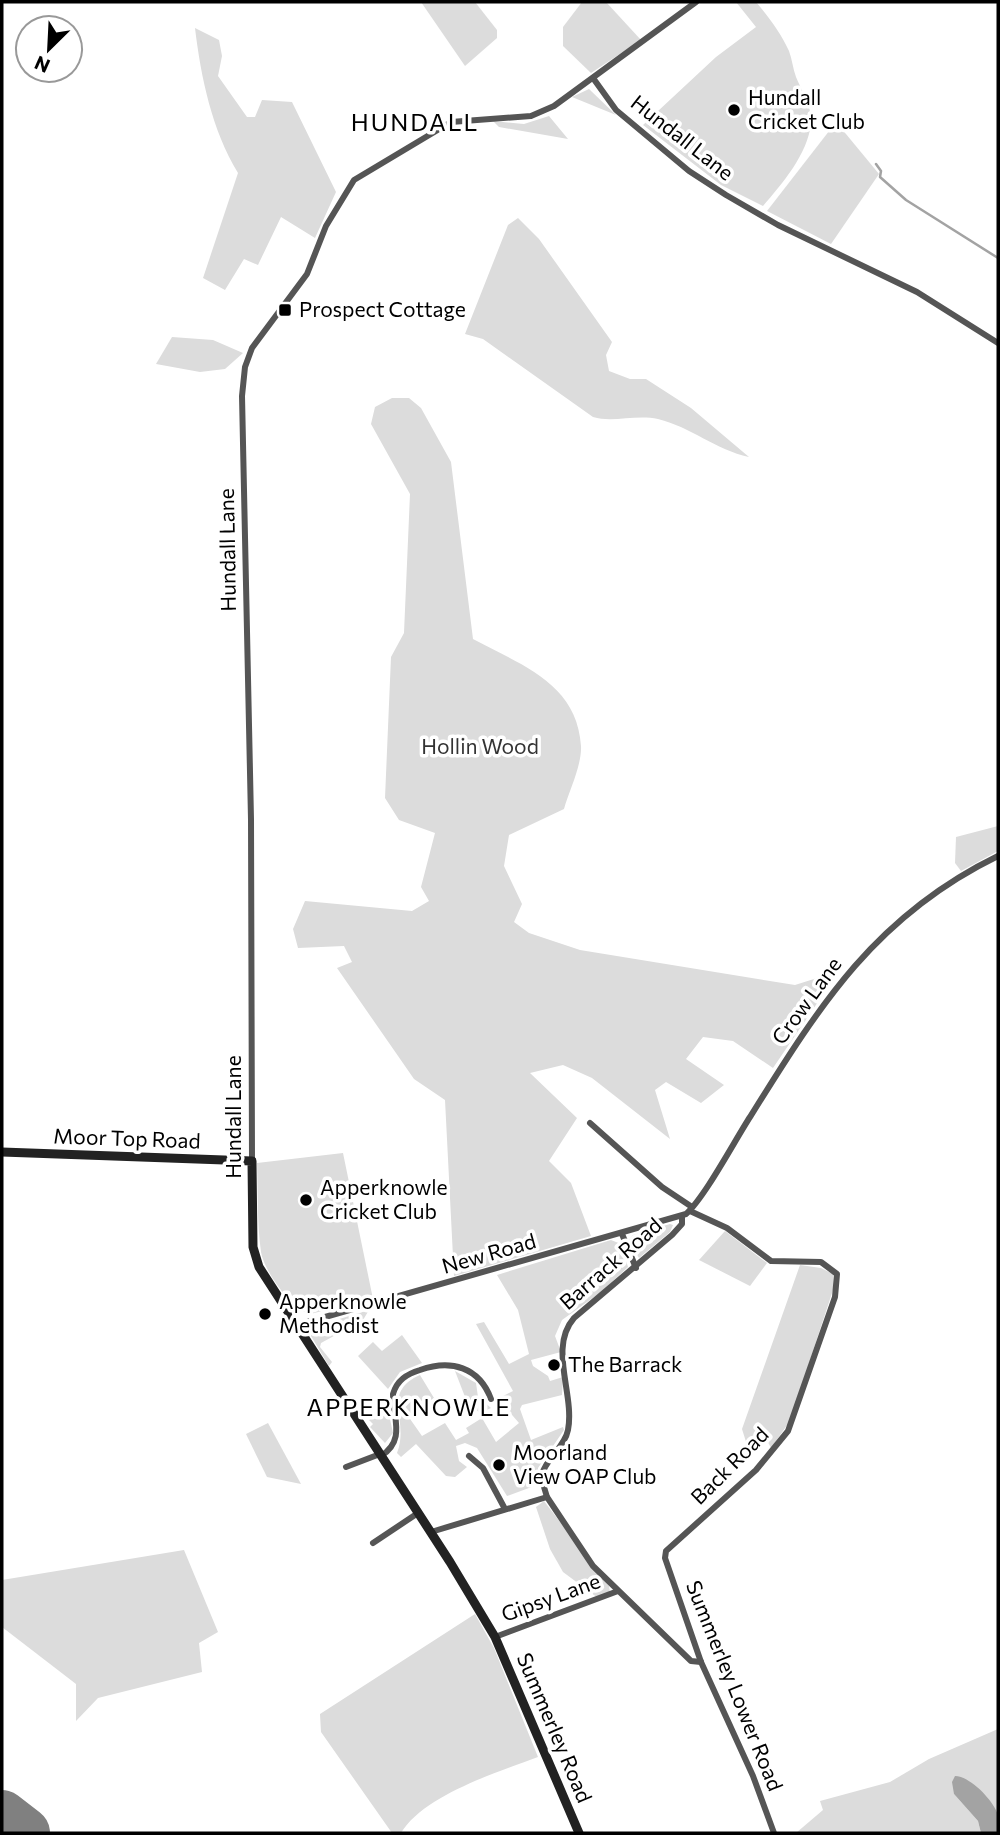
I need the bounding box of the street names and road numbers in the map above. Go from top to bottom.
street label: Hundall Lane [627,89,739,185]
street label: Hundall Lane [213,488,240,612]
street label: Crow Lane [766,952,846,1049]
street label: Hundall Lane [220,1055,245,1179]
street label: Moor Top Road [53,1122,201,1153]
street label: Barrack Road [554,1212,666,1314]
street label: New Road [439,1227,538,1278]
street label: Back Road [685,1421,773,1509]
street label: Gipsy Lane [498,1567,603,1626]
street label: Summerley Lower Road [682,1577,789,1794]
street label: Summerley Road [513,1649,598,1806]

